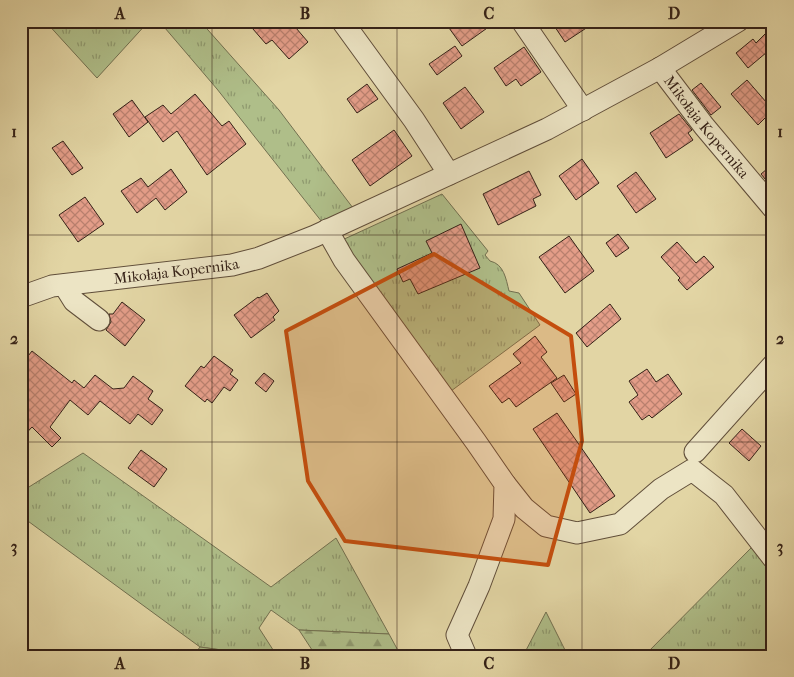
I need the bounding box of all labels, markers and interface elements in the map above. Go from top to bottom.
text: A [114,4,126,23]
text: B [300,4,310,23]
text: C [484,4,495,23]
text: D [668,4,680,23]
street label: Mikołaja Kopernika [660,72,754,183]
text: 1 [11,122,17,141]
text: 1 [777,122,783,141]
street label: Mikołaja Kopernika [113,254,242,288]
text: 2 [10,329,18,348]
text: 2 [776,329,784,348]
text: 3 [11,537,17,557]
text: 3 [777,537,783,557]
text: A [114,654,126,673]
text: B [300,654,310,673]
text: C [484,654,495,673]
text: D [668,654,680,673]

